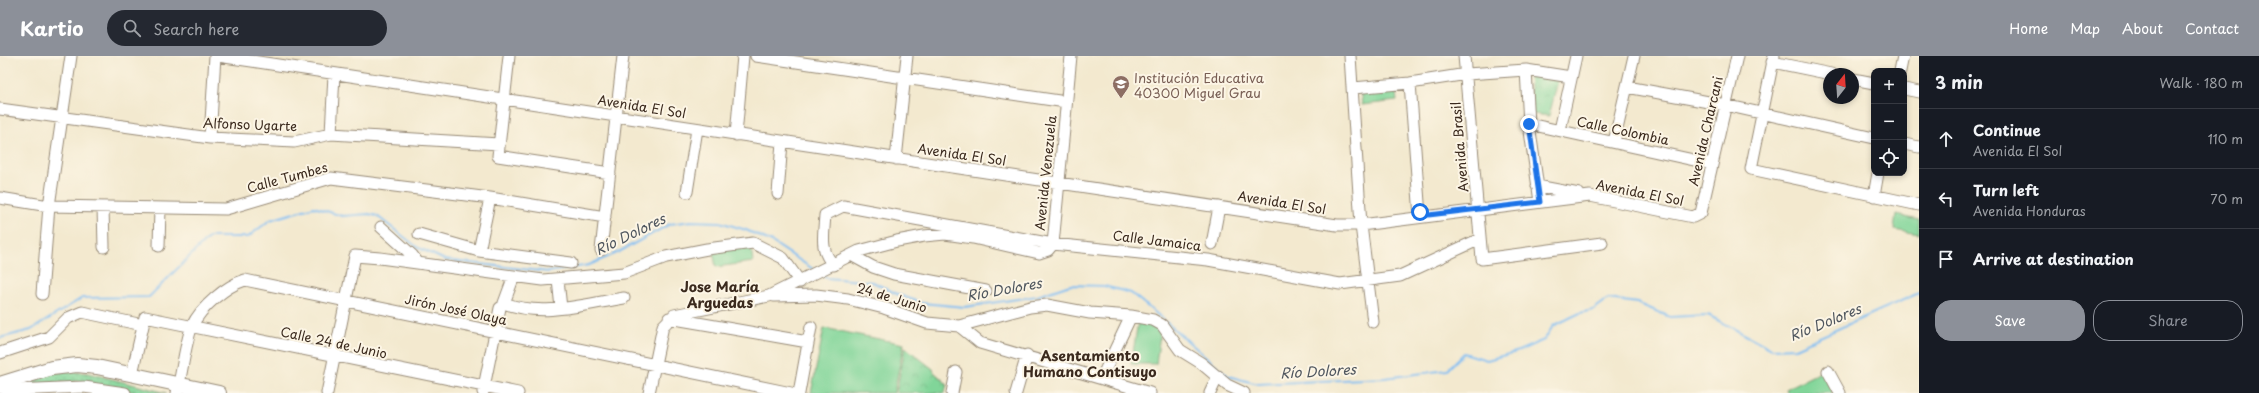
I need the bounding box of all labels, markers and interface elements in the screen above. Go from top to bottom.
search box [107,10,387,46]
text: Kartio [20,14,83,42]
icon: search [121,17,143,39]
text: Search here [153,17,239,40]
text: Home [2009,18,2048,39]
text: Map [2070,18,2100,39]
text: About [2122,18,2163,39]
text: Contact [2185,18,2239,39]
place label: Institución Educativa 40300 Miguel Grau [1134,68,1265,102]
north arrow [1823,68,1859,104]
map controls [1871,68,1907,176]
button: + [1871,68,1907,104]
text: 3 min [1935,69,1983,95]
text: Walk · 180 m [2160,73,2243,92]
school or university icon: Institución Educativa 40300 Miguel Grau [1111,74,1131,99]
street label: Avenida Charcani [1683,74,1727,188]
street label: Avenida El Sol [596,90,688,122]
street label: Avenida Brasil [1446,101,1472,193]
button: − [1871,104,1907,140]
street label: Calle Colombia [1575,111,1671,149]
street label: Alfonso Ugarte [203,113,297,135]
street label: Avenida Venezuela [1030,114,1061,232]
route end [1520,115,1538,133]
text: Continue [1973,118,2041,141]
icon: ahead [1935,128,1957,150]
text: 110 m [2208,129,2243,148]
street label: Avenida El Sol [917,138,1007,170]
button: locate [1871,140,1907,176]
text: Avenida El Sol [1973,141,2062,160]
street label: Calle Tumbes [244,157,330,197]
street label: Avenida El Sol [1594,174,1686,210]
text: Turn left [1973,178,2039,201]
street label: Avenida El Sol [1236,186,1328,218]
icon: left [1935,188,1957,210]
text: 70 m [2210,189,2243,208]
text: Avenida Honduras [1973,201,2086,220]
route start [1411,203,1429,221]
water label: Río Dolores [591,207,670,260]
street label: Calle Jamaica [1112,225,1203,255]
text: Arrive at destination [1973,247,2134,270]
icon: arrive [1935,248,1957,270]
water label: Río Dolores [965,272,1045,306]
district label: Jose María Arguedas [680,276,760,313]
street label: 24 de Junio [855,277,929,317]
street label: Jirón José Olaya [403,289,510,329]
water label: Río Dolores [1786,297,1866,346]
button: Save [1935,300,2085,341]
button: Share [2093,300,2243,341]
street label: Calle 24 de Junio [279,321,389,363]
district label: Asentamiento Humano Contisuyo [1023,345,1157,382]
water label: Río Dolores [1280,358,1358,383]

